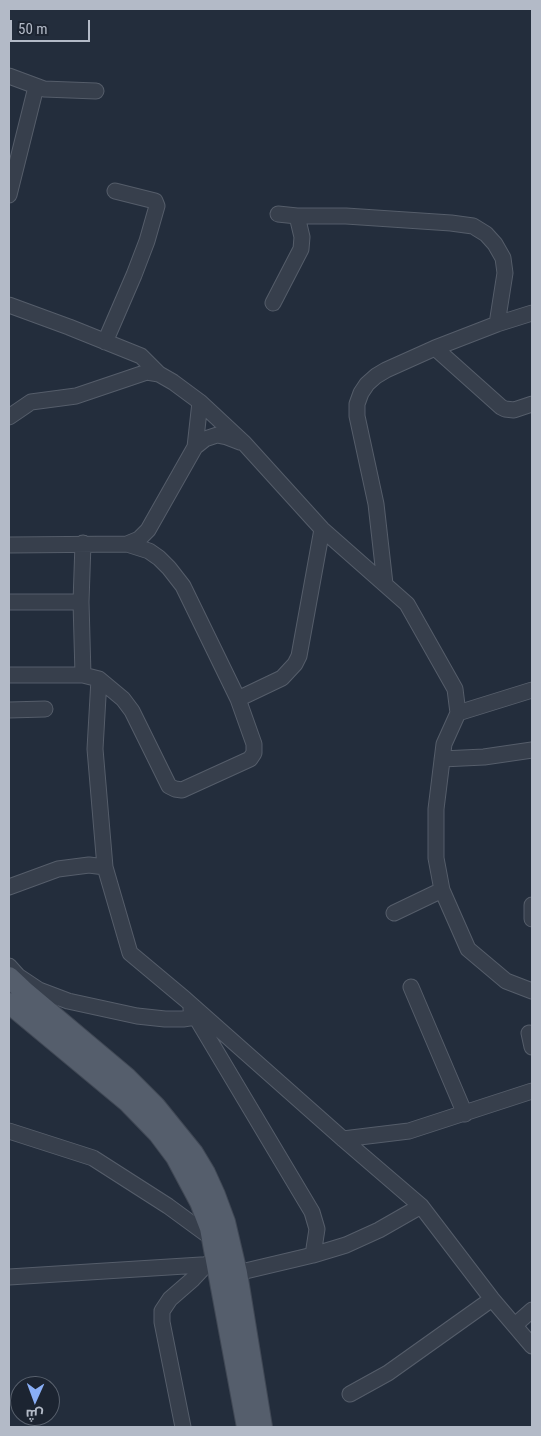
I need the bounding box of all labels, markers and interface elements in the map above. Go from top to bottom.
scale bar [12,10,92,42]
text: 50 m [18,20,48,38]
north arrow [10,1376,60,1426]
text: ش [25,1407,44,1423]

